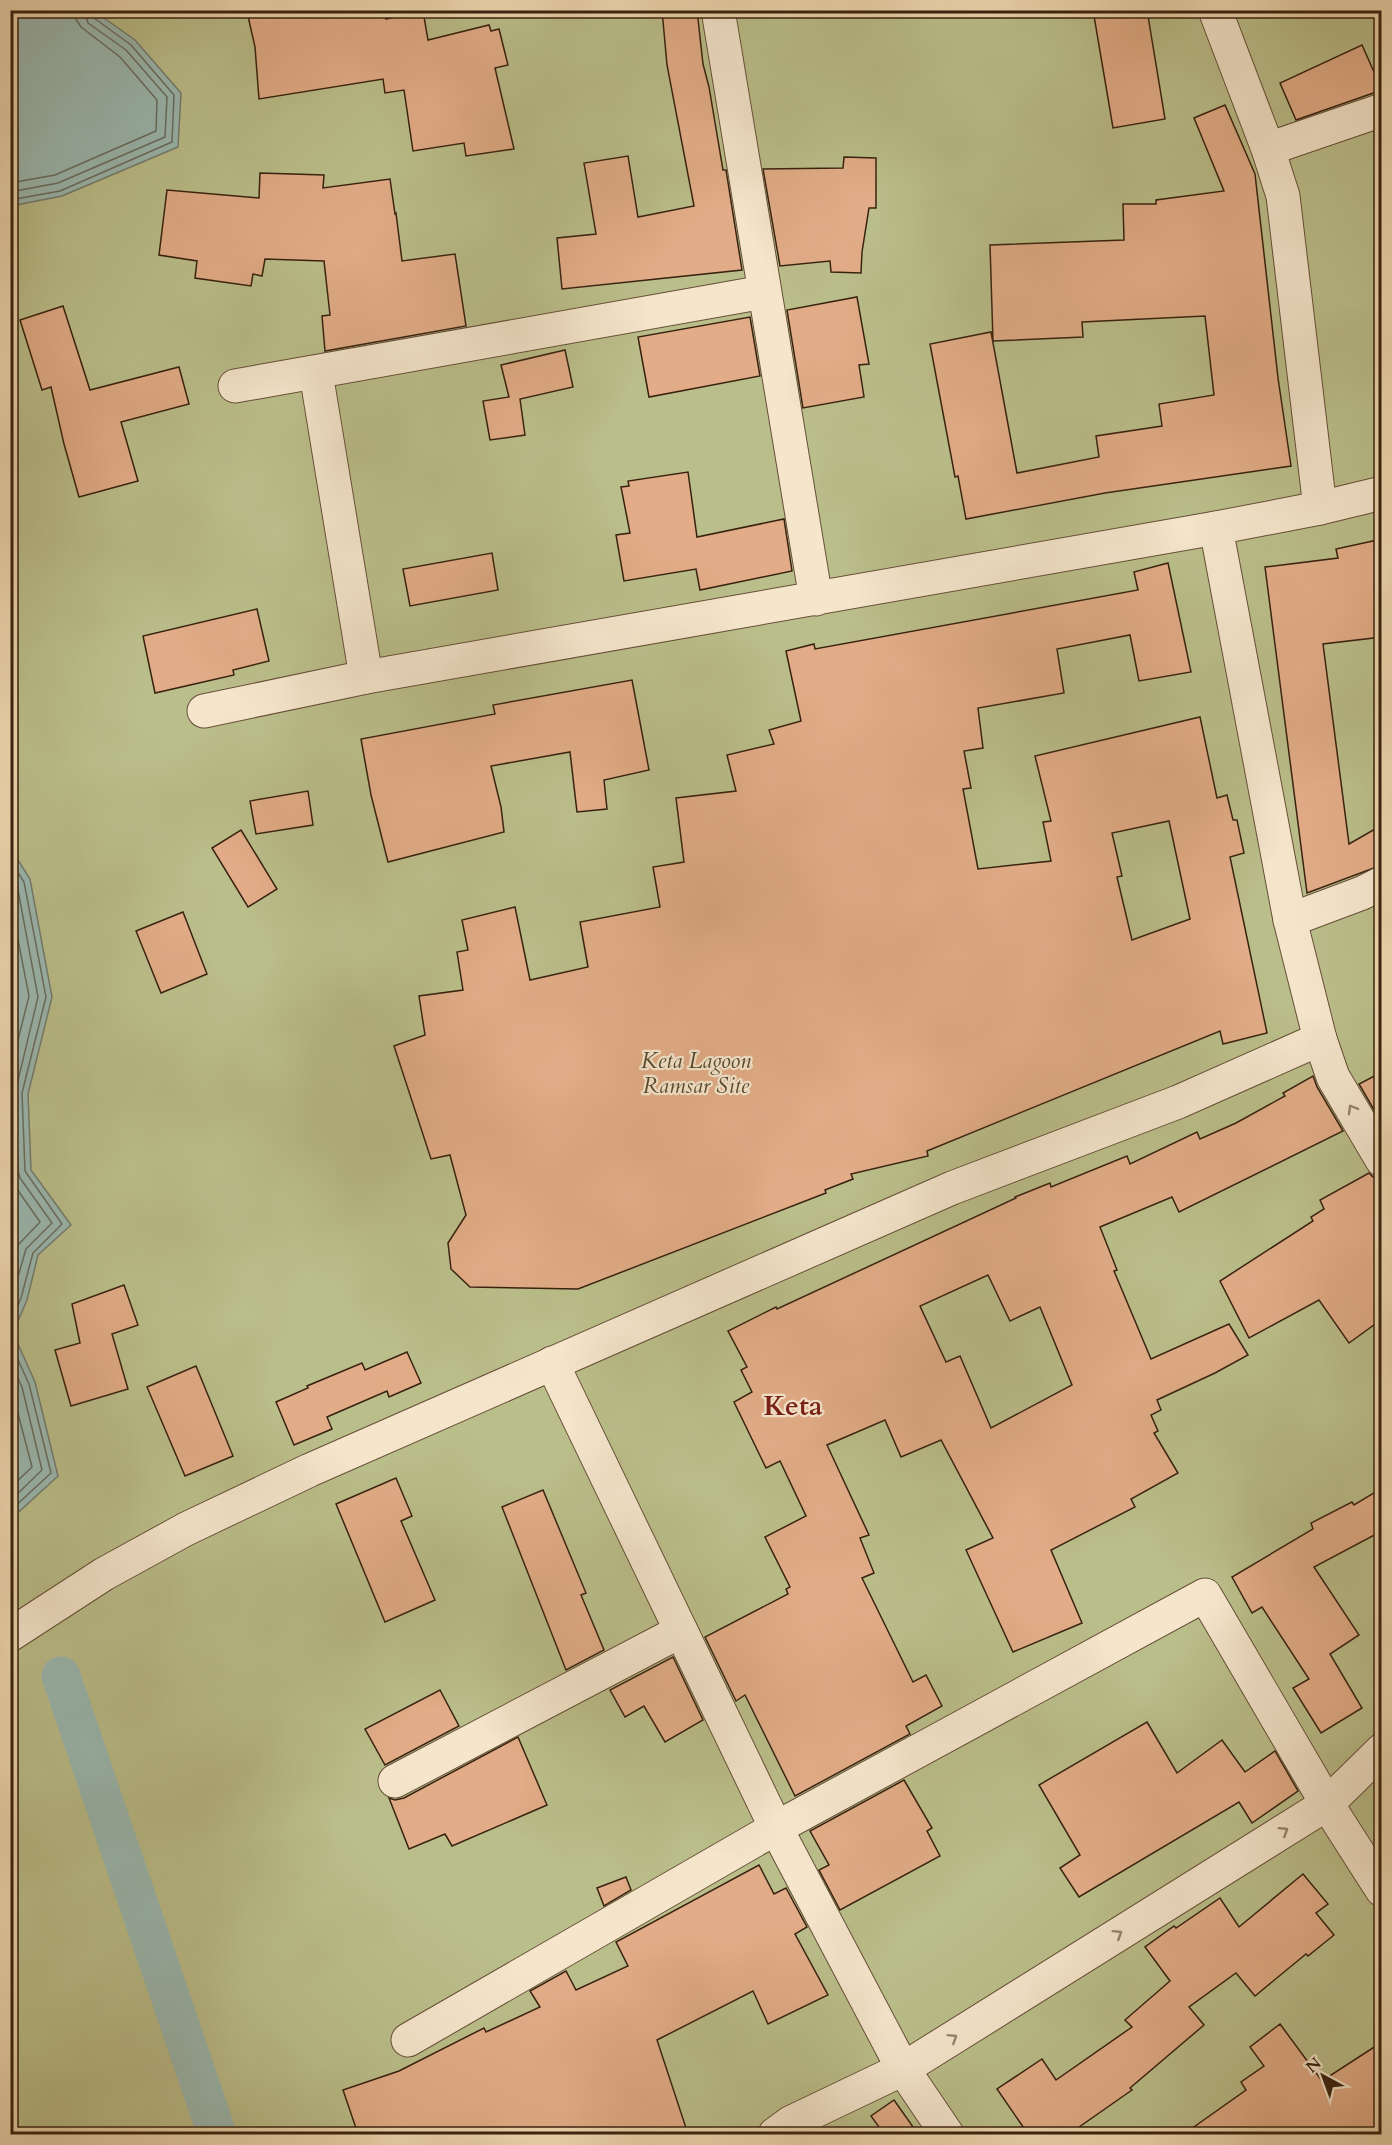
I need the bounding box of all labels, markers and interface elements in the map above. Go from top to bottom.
park label: Keta Lagoon Ramsar Site [641,1046,751,1101]
one-way arrow [1348,1105,1359,1115]
district label: Keta [763,1387,823,1425]
one-way arrow [1278,1827,1288,1839]
one-way arrow [1112,1930,1122,1942]
one-way arrow [947,2033,957,2045]
north arrow [1293,2046,1353,2106]
text: N [1301,2053,1326,2078]

